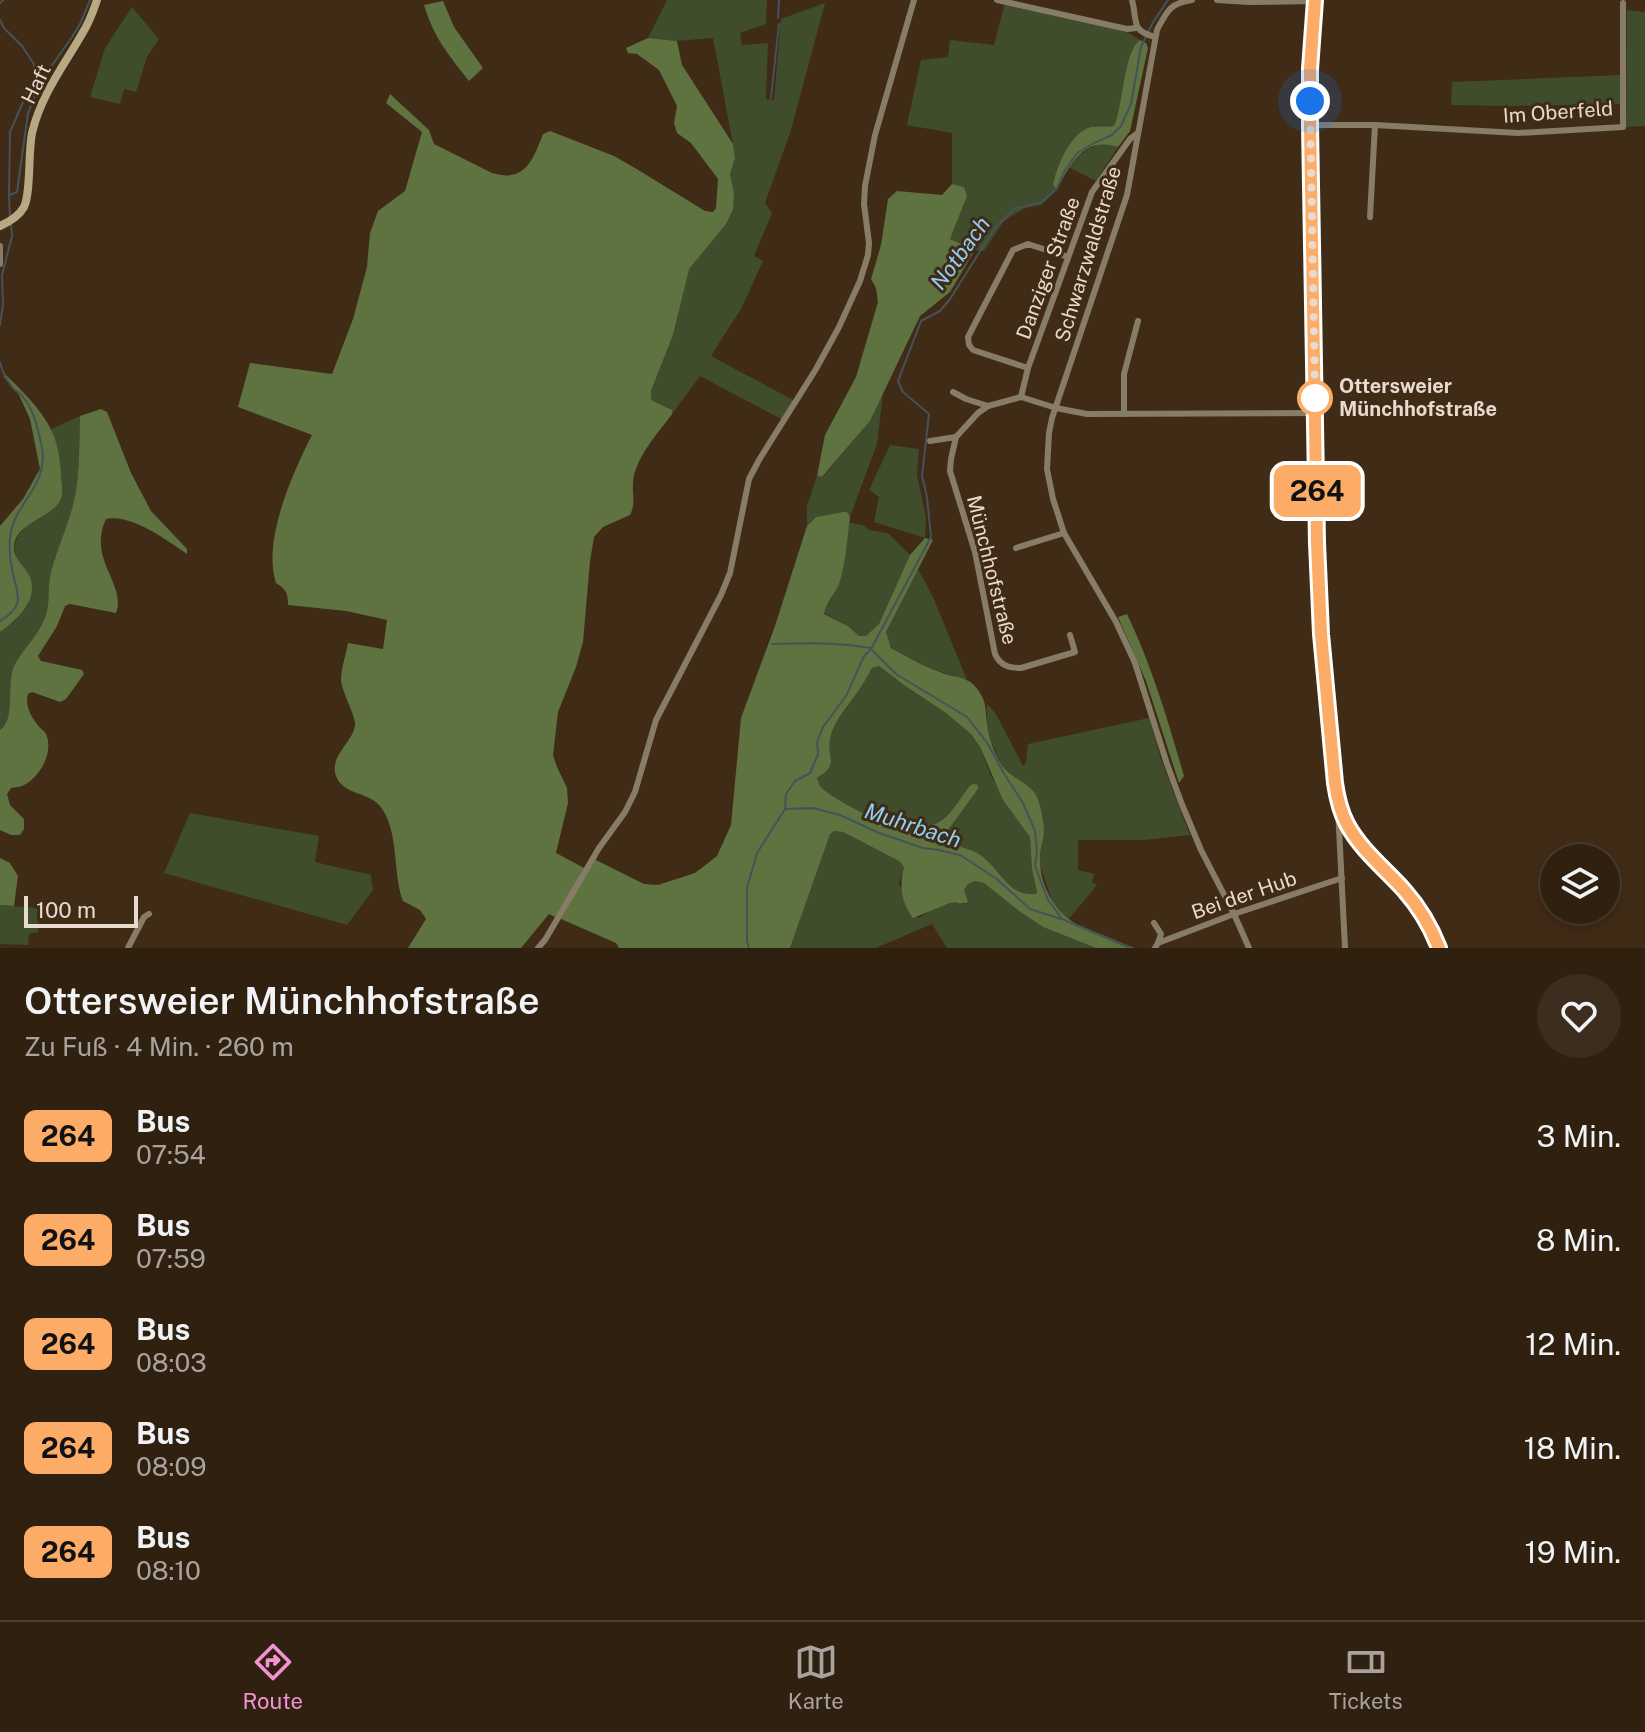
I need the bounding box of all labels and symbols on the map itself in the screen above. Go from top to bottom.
street label: Haft [16,60,56,108]
your location [1290,81,1330,121]
street label: Im Oberfeld [1502,96,1614,128]
street label: Schwarzwaldstraße [1050,163,1126,345]
street label: Danziger Straße [1011,194,1085,342]
water label: Notbach [925,211,995,295]
place label: Ottersweier Münchhofstraße [1339,374,1497,421]
marker: Ottersweier Münchhofstraße [1298,381,1332,415]
line badge: 264 [1271,465,1363,517]
street label: Münchhofstraße [962,493,1022,647]
water label: Muhrbach [861,797,965,853]
street label: Bei der Hub [1188,866,1300,924]
scale bar [24,892,138,928]

